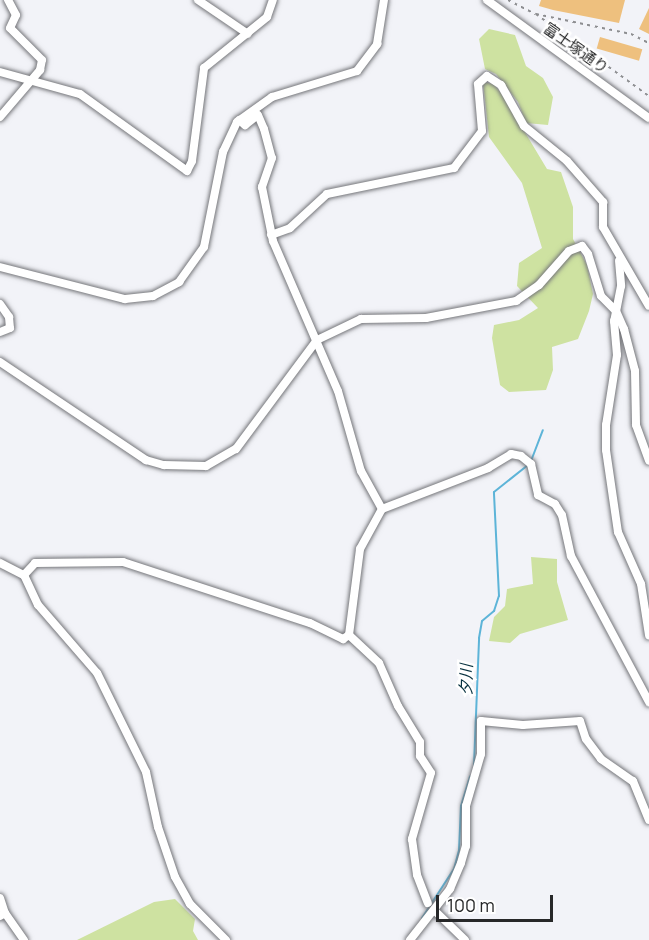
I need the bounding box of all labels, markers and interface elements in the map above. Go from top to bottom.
street label: 富士塚通り [540,19,612,77]
water label: 夕川 [456,664,476,696]
scale bar [439,883,556,921]
text: 100 m [447,893,495,917]

